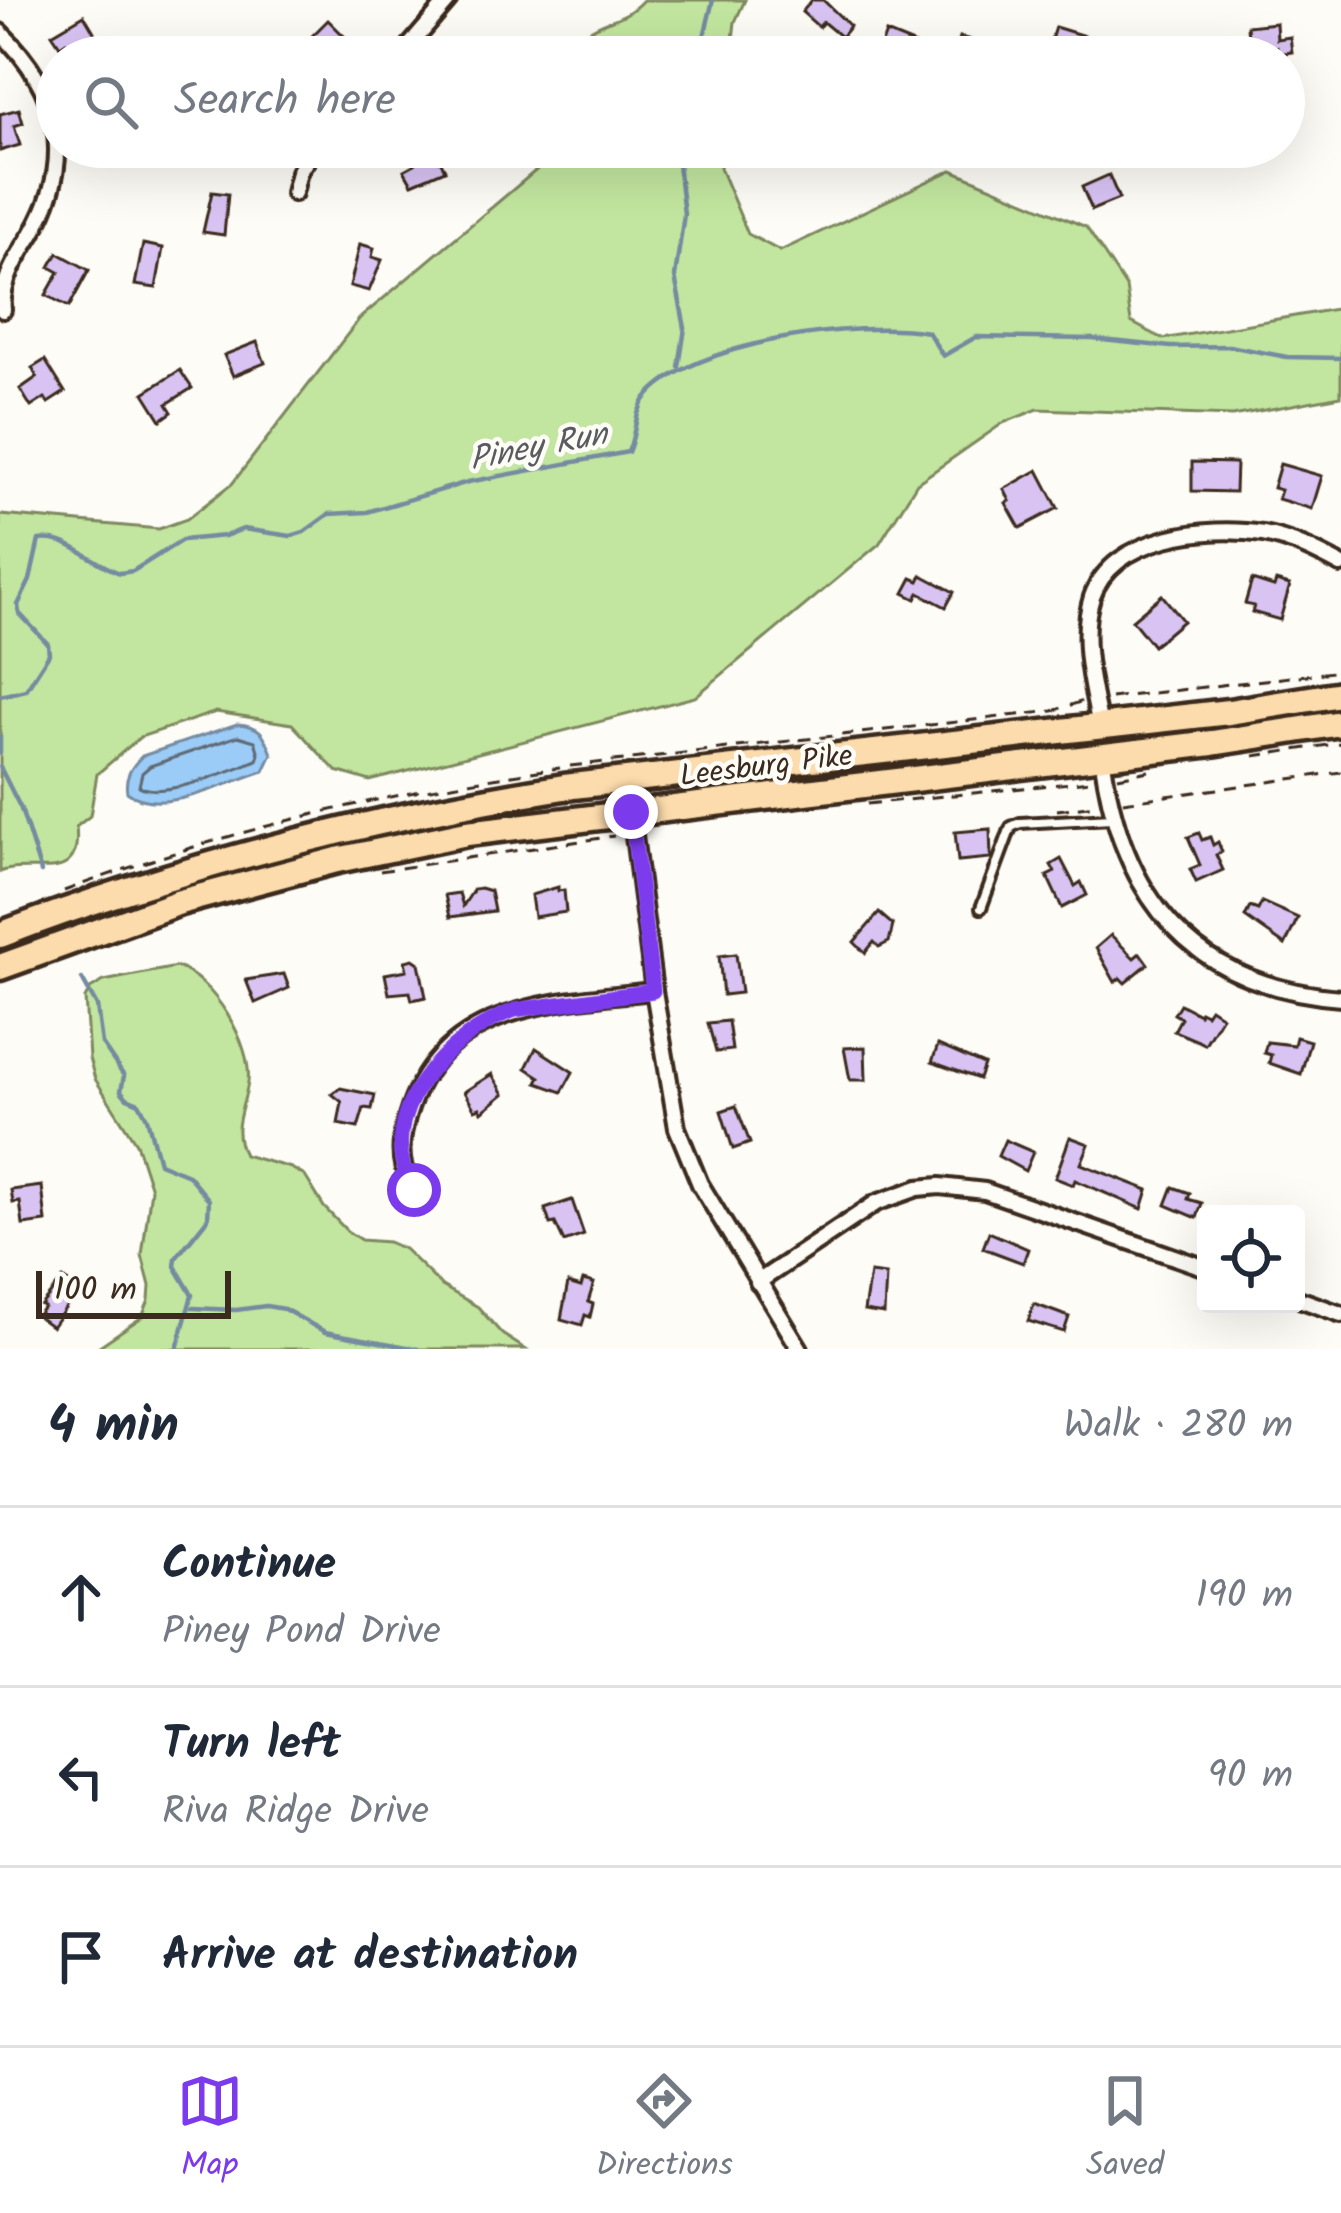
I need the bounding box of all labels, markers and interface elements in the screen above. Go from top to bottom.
search box [36,36,1305,168]
text: Search here [174,66,396,138]
icon: search [78,69,144,135]
water label: Piney Run [465,409,615,488]
street label: Leesburg Pike [677,733,855,801]
route end [604,785,658,839]
route start [387,1163,441,1217]
map controls [1197,1205,1305,1313]
button: locate [1197,1205,1305,1313]
scale bar [36,1265,231,1318]
text: 100 m [54,1265,137,1318]
text: 4 min [48,1387,179,1468]
text: Walk · 280 m [1064,1396,1293,1458]
text: Continue [162,1530,336,1602]
icon: ahead [48,1564,114,1630]
text: 190 m [1196,1566,1293,1628]
text: Piney Pond Drive [162,1602,441,1664]
text: Turn left [162,1710,341,1782]
icon: left [48,1744,114,1810]
text: 90 m [1208,1746,1293,1808]
text: Riva Ridge Drive [162,1782,429,1844]
text: Arrive at destination [162,1921,578,1993]
icon: arrive [48,1924,114,1990]
tab: Map [177,2068,243,2193]
tab: Directions [596,2068,733,2193]
tab: Saved [1086,2068,1164,2193]

